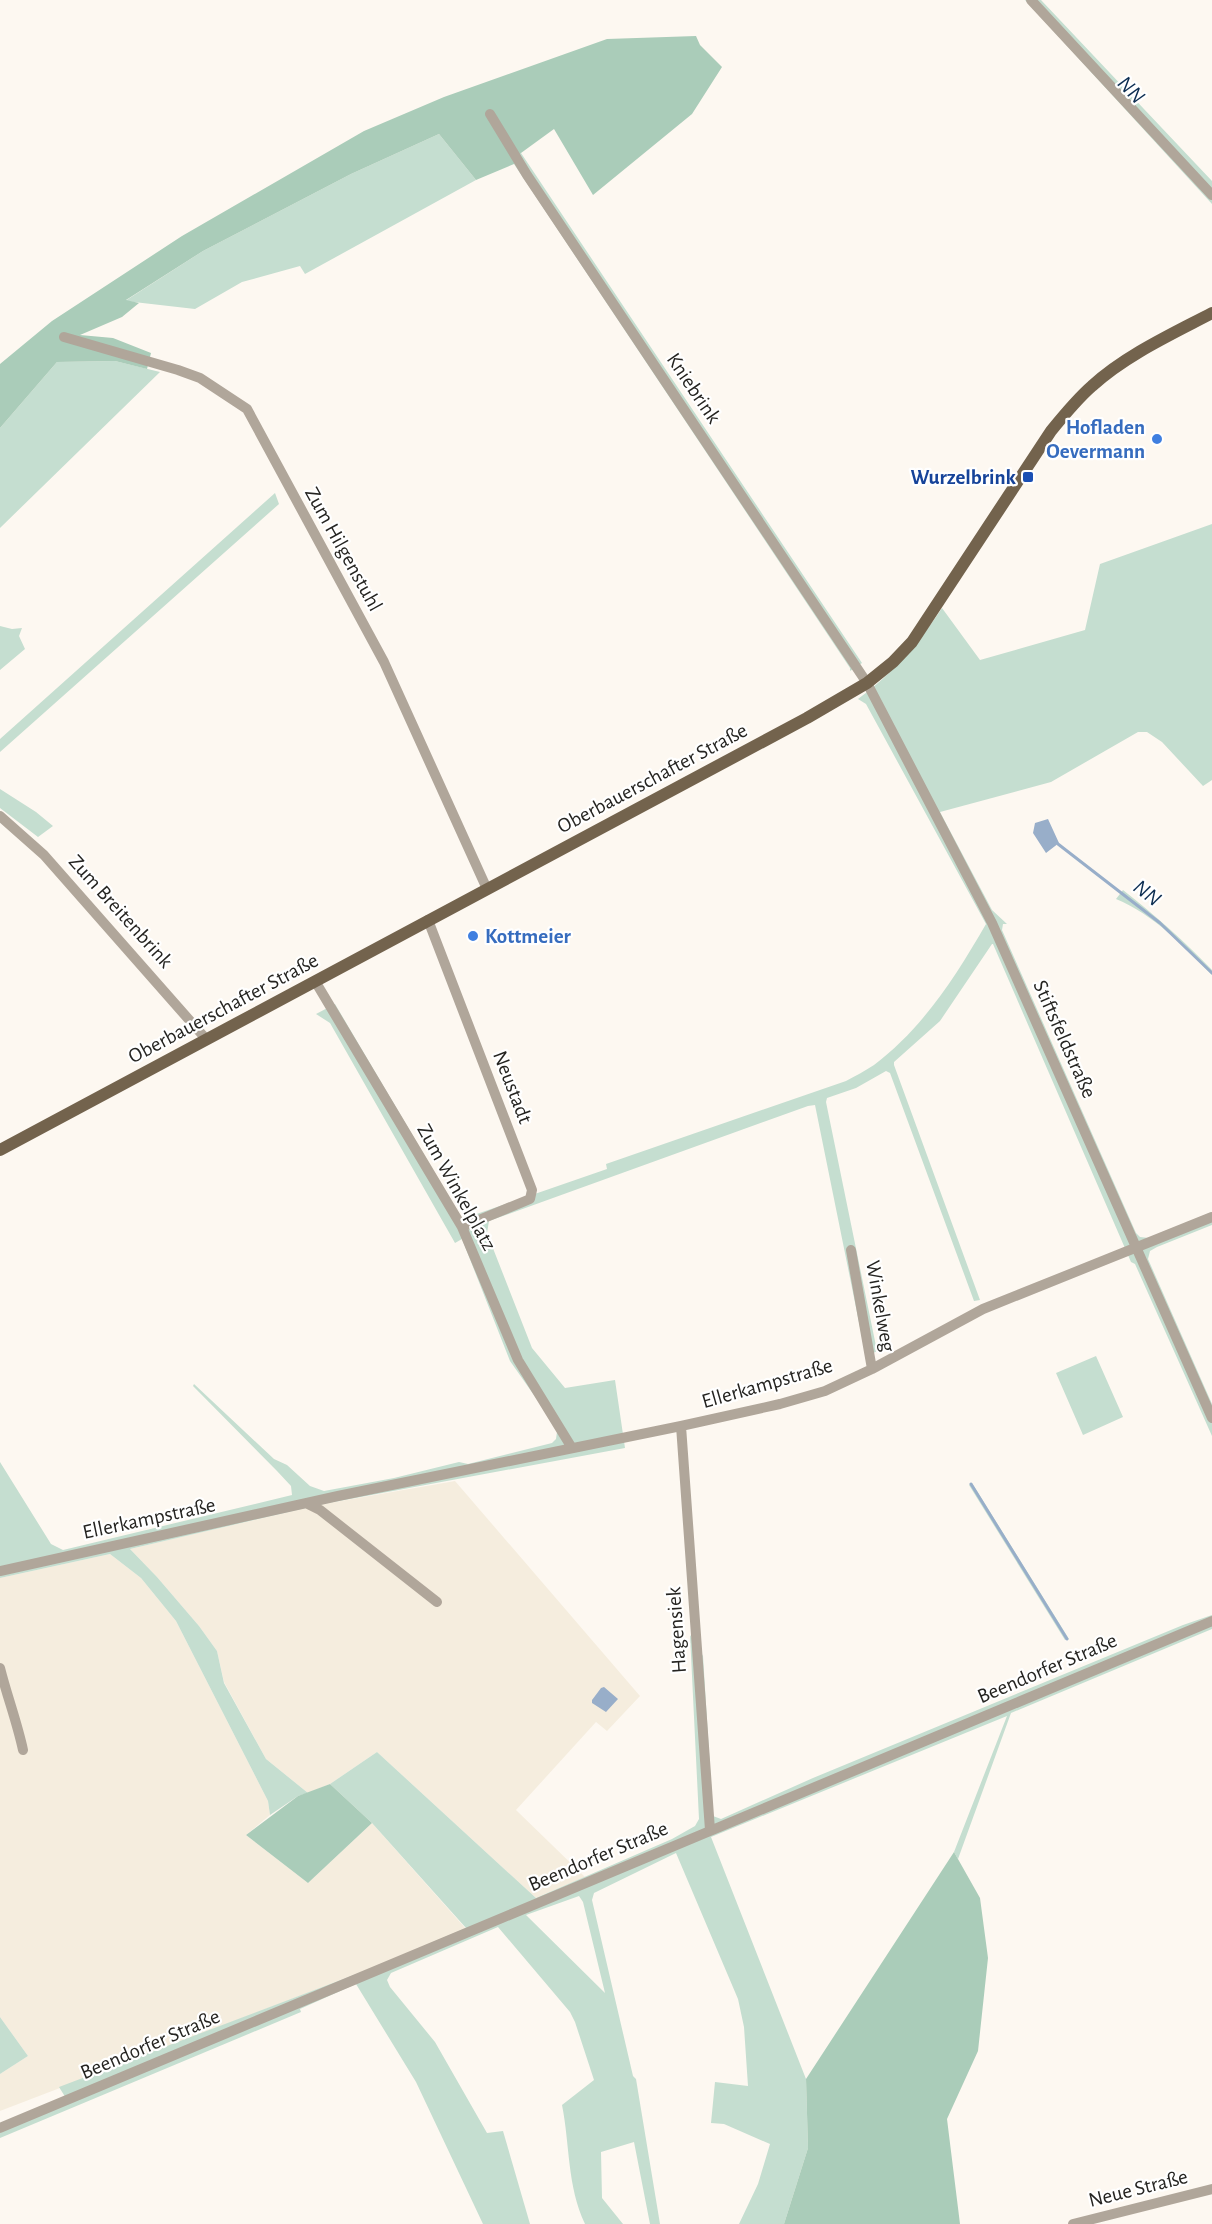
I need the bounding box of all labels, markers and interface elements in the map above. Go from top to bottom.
water label: NN [1113,72,1149,108]
street label: Kniebrink [663,349,725,428]
place label: Hofladen Oevermann [1046,417,1145,462]
marker: Hofladen Oevermann [1150,432,1164,446]
place label: Wurzelbrink [911,467,1017,488]
marker: Wurzelbrink [1021,470,1035,484]
street label: Zum Hilgenstuhl [301,484,386,615]
street label: Oberbauerschafter Straße [554,719,751,837]
street label: Zum Breitenbrink [65,851,177,972]
water label: NN [1129,875,1165,910]
place label: Kottmeier [485,926,572,947]
marker: Kottmeier [466,929,480,943]
street label: Oberbauerschafter Straße [125,949,322,1067]
street label: Stiftsfeldstraße [1029,977,1100,1101]
street label: Neustadt [489,1048,536,1127]
street label: Zum Winkelplatz [413,1120,500,1254]
street label: Winkelweg [862,1259,899,1354]
street label: Ellerkampstraße [699,1355,835,1412]
street label: Ellerkampstraße [81,1494,217,1543]
street label: Hagensiek [663,1586,690,1674]
street label: Beendorfer Straße [974,1630,1120,1707]
street label: Beendorfer Straße [525,1818,671,1895]
street label: Beendorfer Straße [77,2006,223,2083]
street label: Neue Straße [1086,2166,1190,2211]

